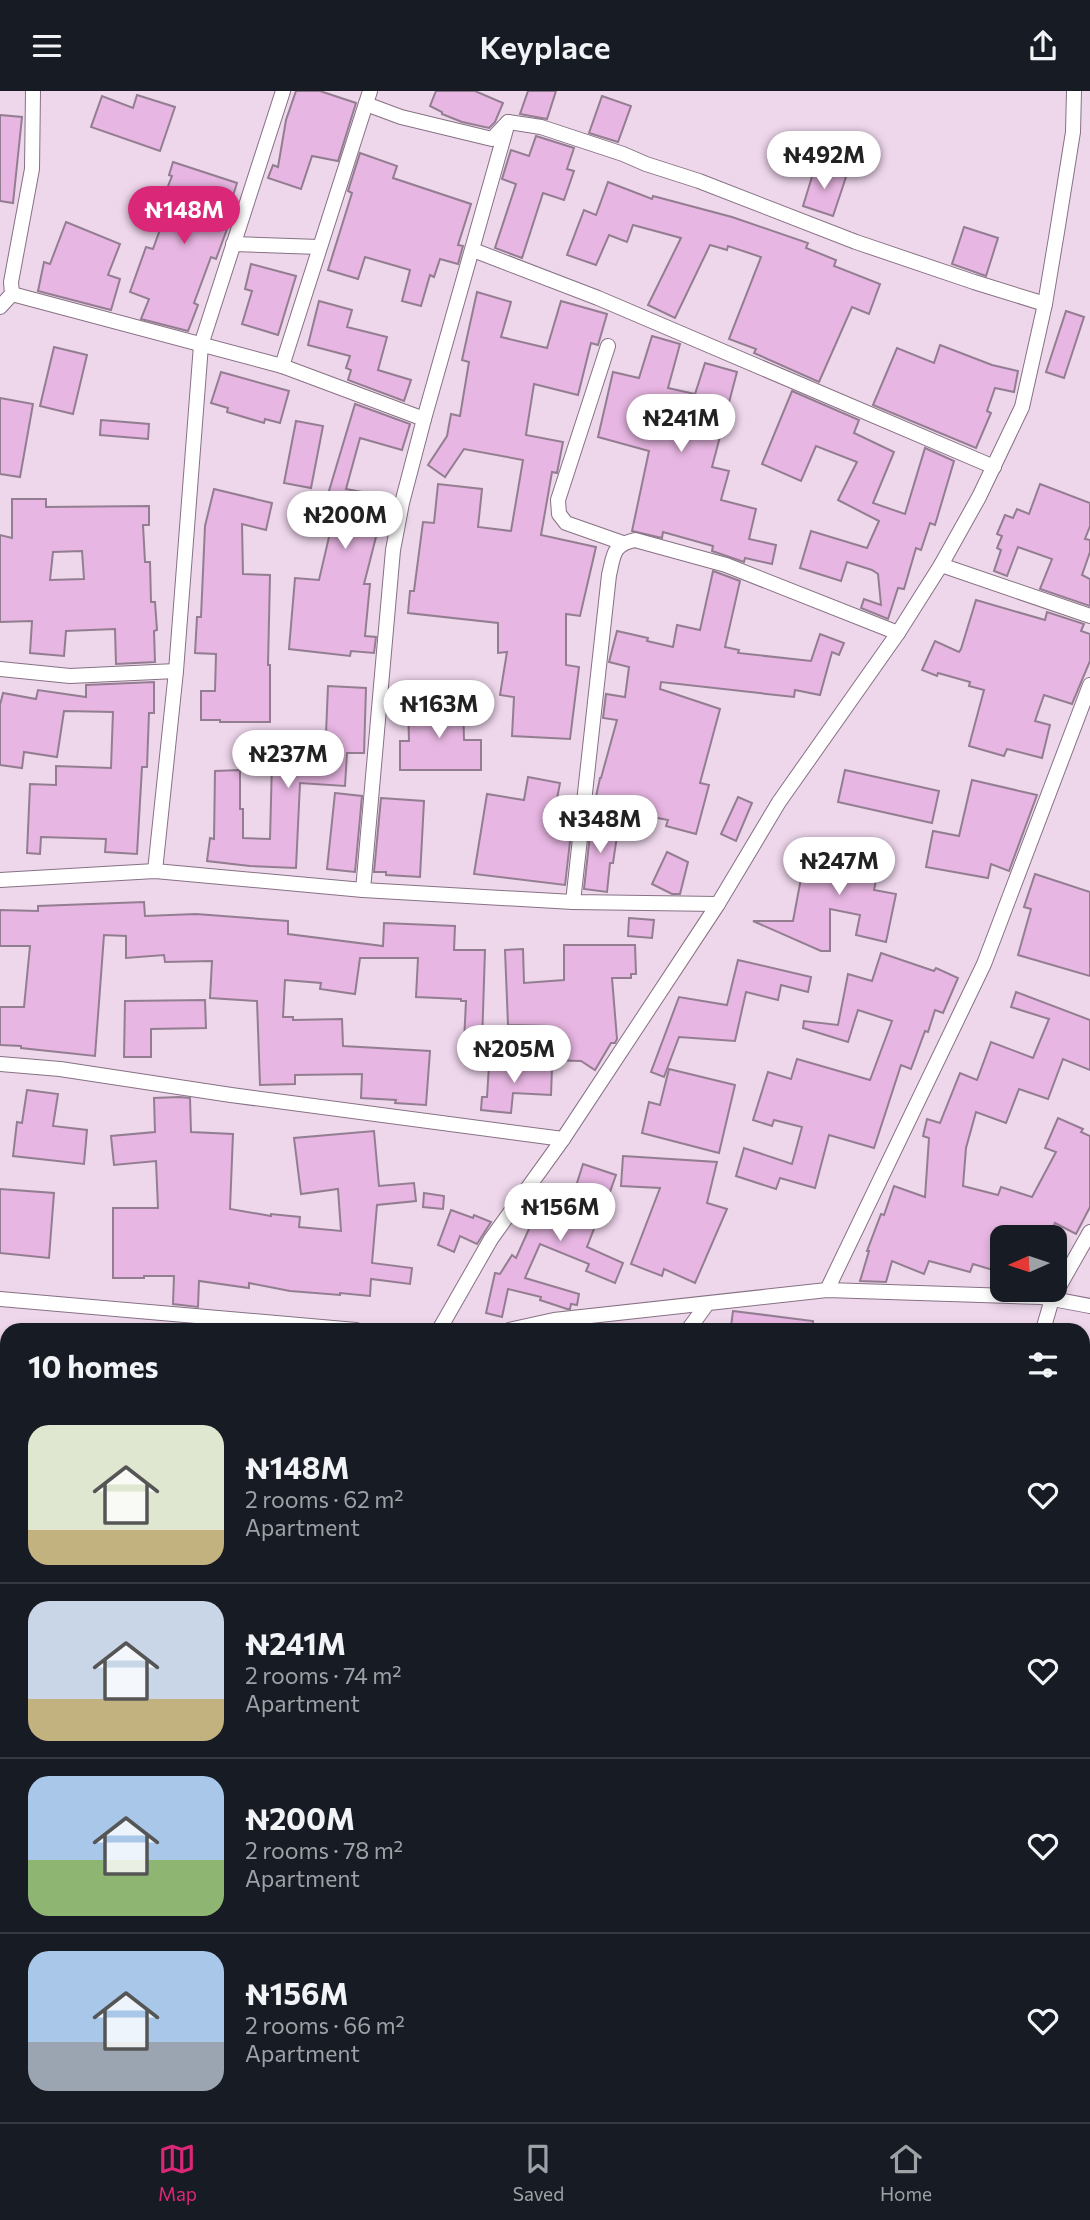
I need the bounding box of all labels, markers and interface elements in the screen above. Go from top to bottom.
text: Keyplace [479,26,611,66]
icon: menu [28,27,66,65]
icon: share [1024,27,1062,65]
pin: ₦492M [775,132,873,191]
text: ₦492M [783,140,865,168]
pin: ₦148M [135,187,233,246]
text: ₦148M [144,195,224,223]
pin: ₦241M [632,395,730,454]
text: ₦241M [642,403,720,431]
pin: ₦200M [296,491,394,551]
text: ₦200M [303,500,387,528]
pin: ₦163M [390,681,488,740]
text: ₦163M [399,689,479,717]
pin: ₦237M [239,731,337,790]
text: ₦237M [248,739,328,767]
pin: ₦348M [551,795,649,855]
text: ₦348M [559,804,641,832]
pin: ₦247M [790,837,888,897]
text: ₦247M [799,846,879,874]
pin: ₦205M [465,1025,563,1085]
text: ₦205M [473,1034,555,1062]
pin: ₦156M [511,1183,609,1243]
text: ₦156M [520,1192,600,1220]
north arrow [990,1225,1068,1302]
map controls [990,1225,1067,1302]
icon: filters [1024,1346,1062,1384]
text: 10 homes [28,1347,158,1384]
text: ₦148M [245,1448,349,1485]
icon: home [84,1453,168,1537]
icon: heart [1024,1476,1062,1514]
text: 2 rooms · 62 m² [245,1485,404,1513]
text: Apartment [245,1513,360,1541]
text: ₦241M [245,1624,346,1661]
icon: home [84,1629,168,1713]
icon: heart [1024,1652,1062,1690]
text: 2 rooms · 74 m² [245,1661,401,1689]
text: Apartment [245,1689,360,1717]
text: ₦200M [245,1799,355,1836]
icon: home [84,1804,168,1888]
icon: heart [1024,1827,1062,1865]
text: 2 rooms · 78 m² [245,1836,403,1864]
text: Apartment [245,1864,360,1892]
text: ₦156M [245,1974,348,2011]
icon: home [84,1979,168,2063]
icon: heart [1024,2002,1062,2040]
text: 2 rooms · 66 m² [245,2011,405,2039]
text: Apartment [245,2039,360,2067]
tab: Map [158,2140,197,2205]
tab: Saved [513,2140,564,2205]
tab: Home [880,2140,932,2205]

